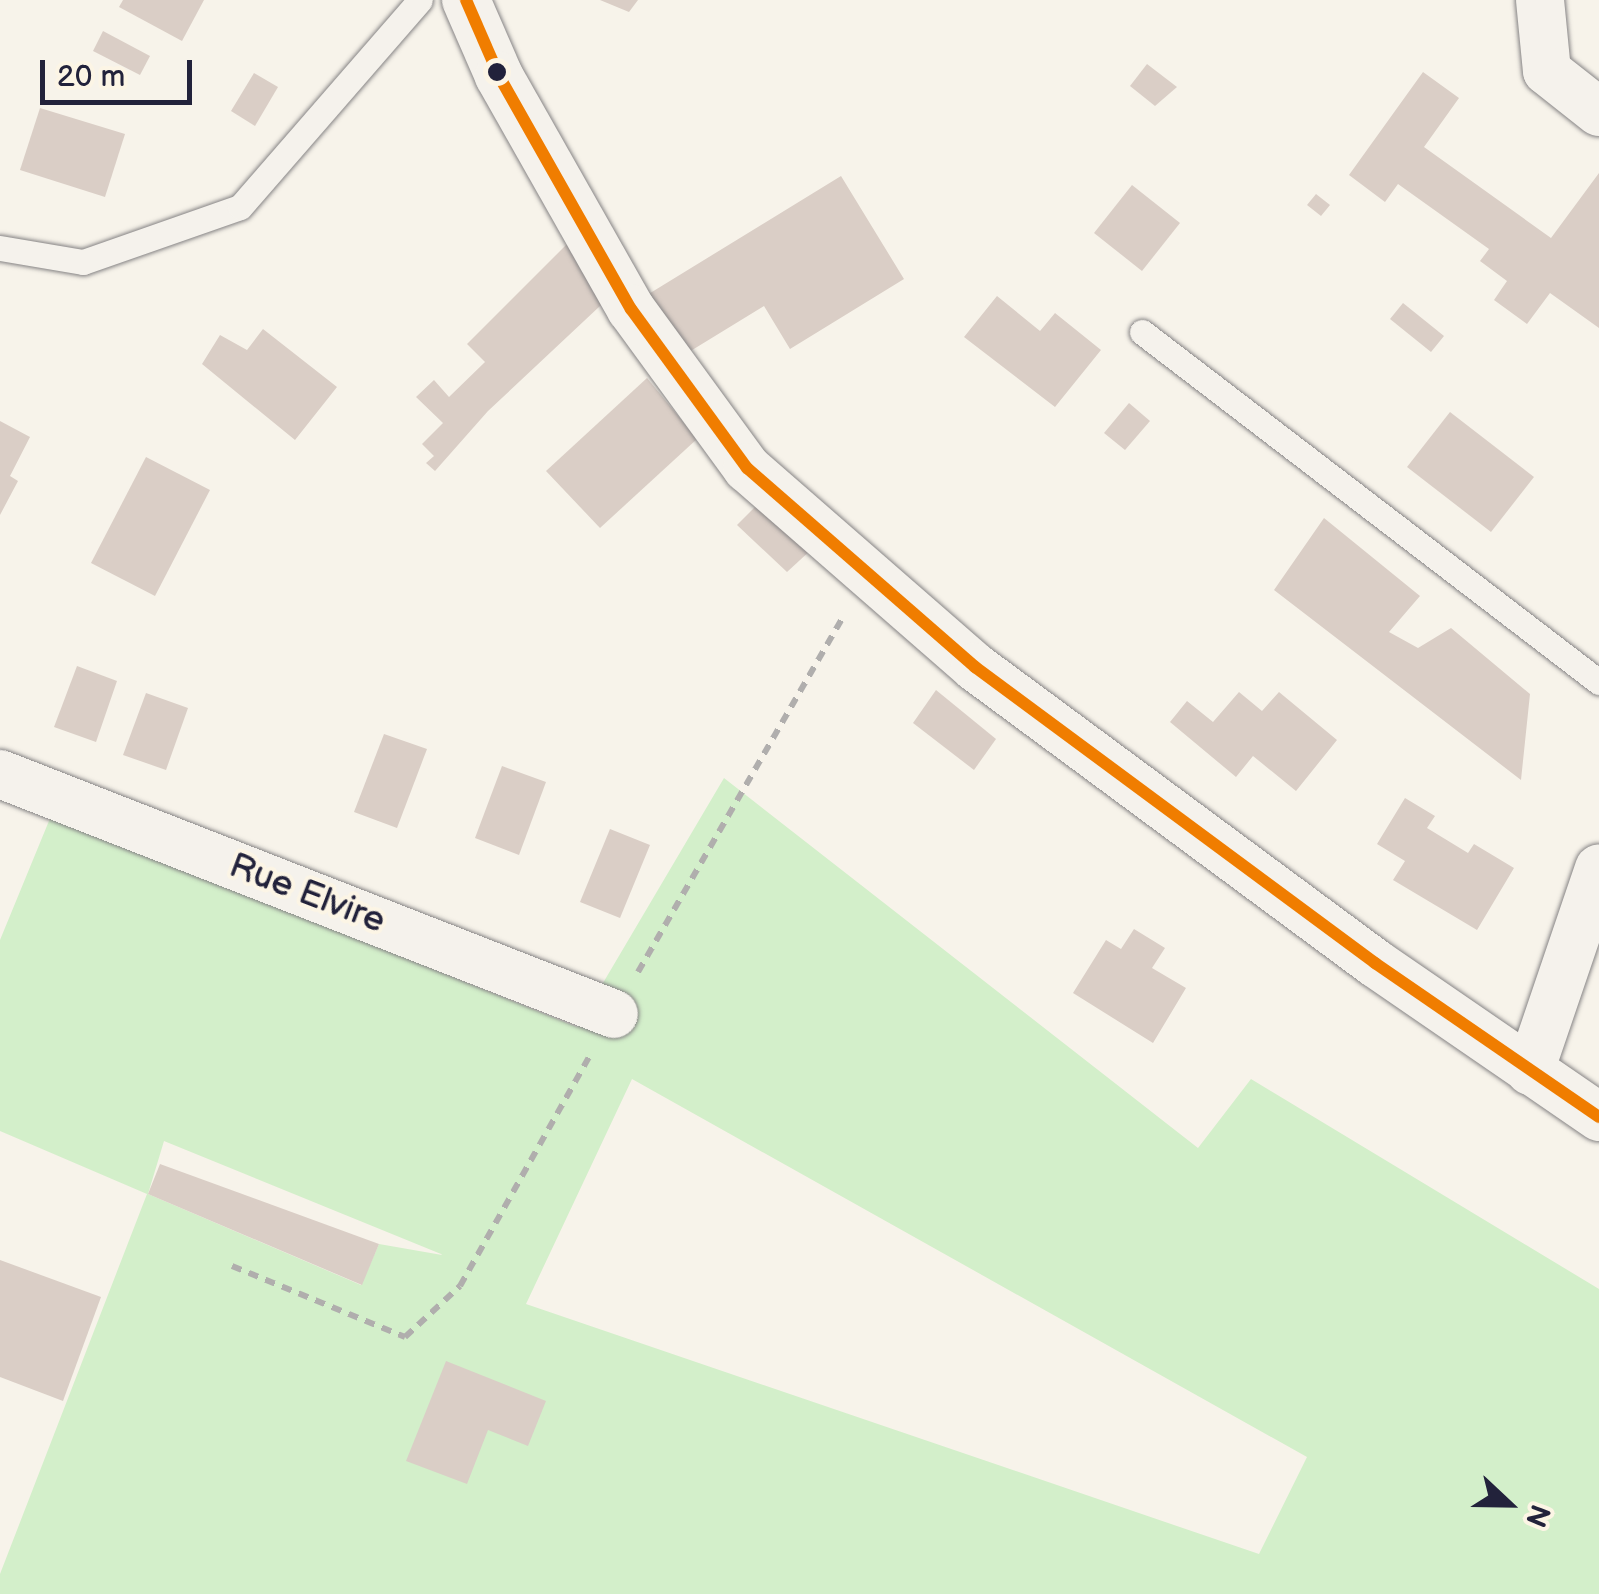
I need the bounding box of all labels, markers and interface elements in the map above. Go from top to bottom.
scale bar [45,40,198,102]
text: 20 m [57,59,125,95]
unlabelled marker [487,62,507,82]
street label: Rue Elvire [223,845,391,943]
north arrow [1459,1454,1559,1554]
text: N [1518,1499,1557,1531]

